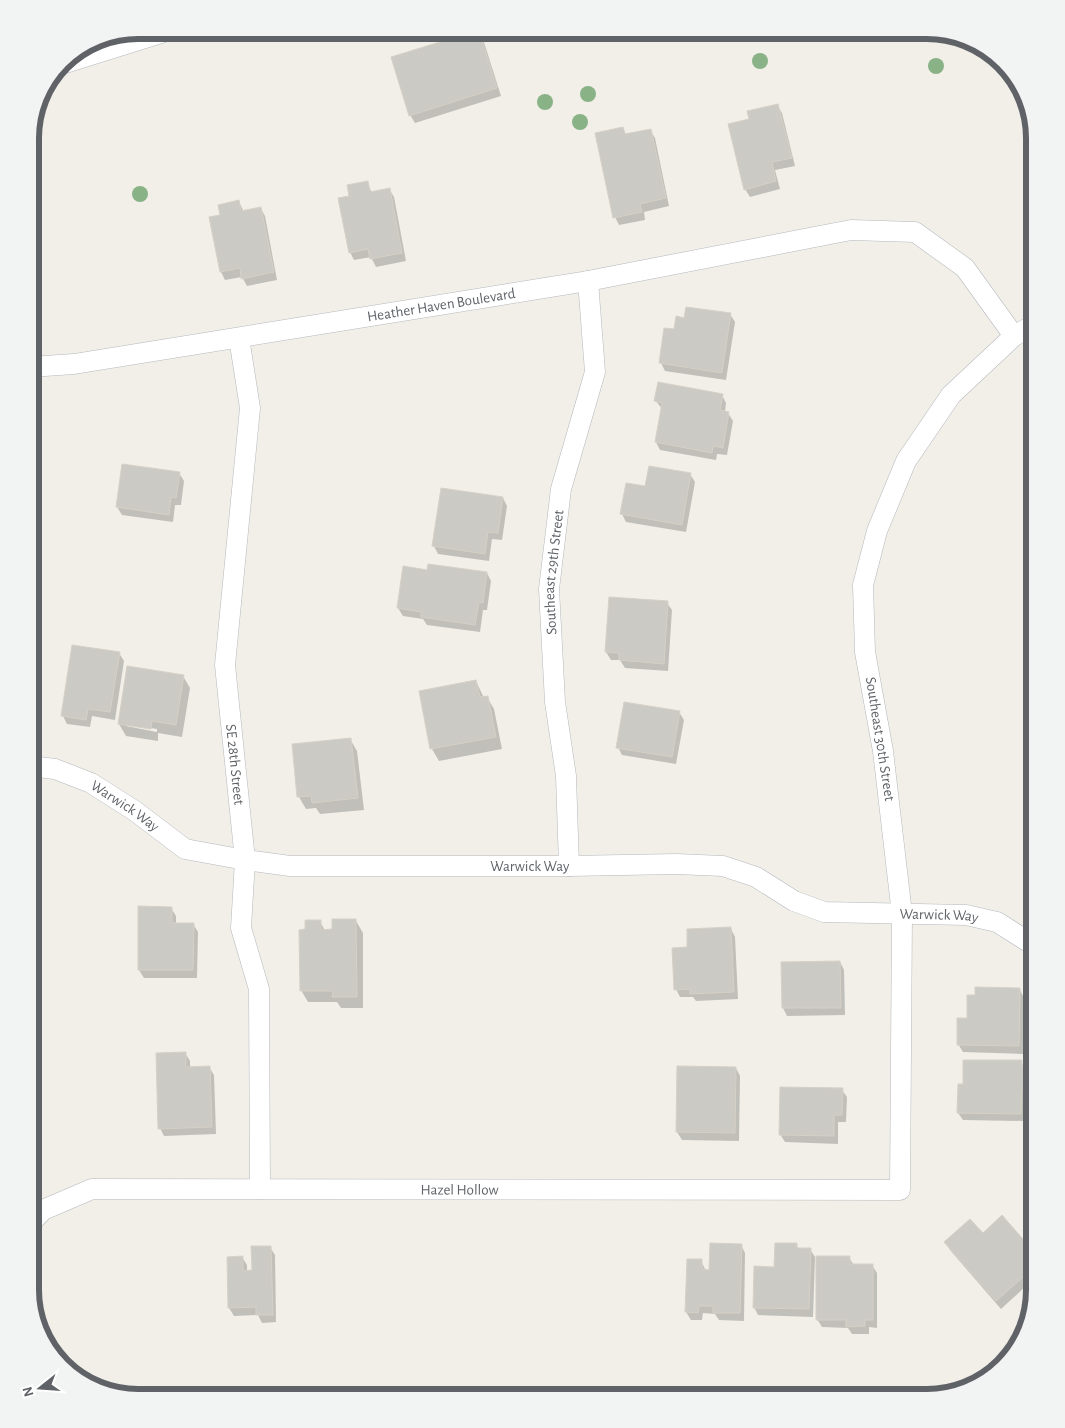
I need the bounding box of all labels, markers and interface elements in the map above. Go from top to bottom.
street label: Heather Haven Boulevard [366,285,517,324]
street label: Southeast 29th Street [541,509,566,635]
street label: Southeast 30th Street [863,676,897,802]
street label: SE 28th Street [224,723,247,806]
street label: Warwick Way [88,778,163,835]
street label: Warwick Way [490,859,570,874]
street label: Warwick Way [899,906,981,925]
street label: Hazel Hollow [421,1182,499,1197]
north arrow [15,1363,65,1413]
text: N [20,1385,37,1398]

